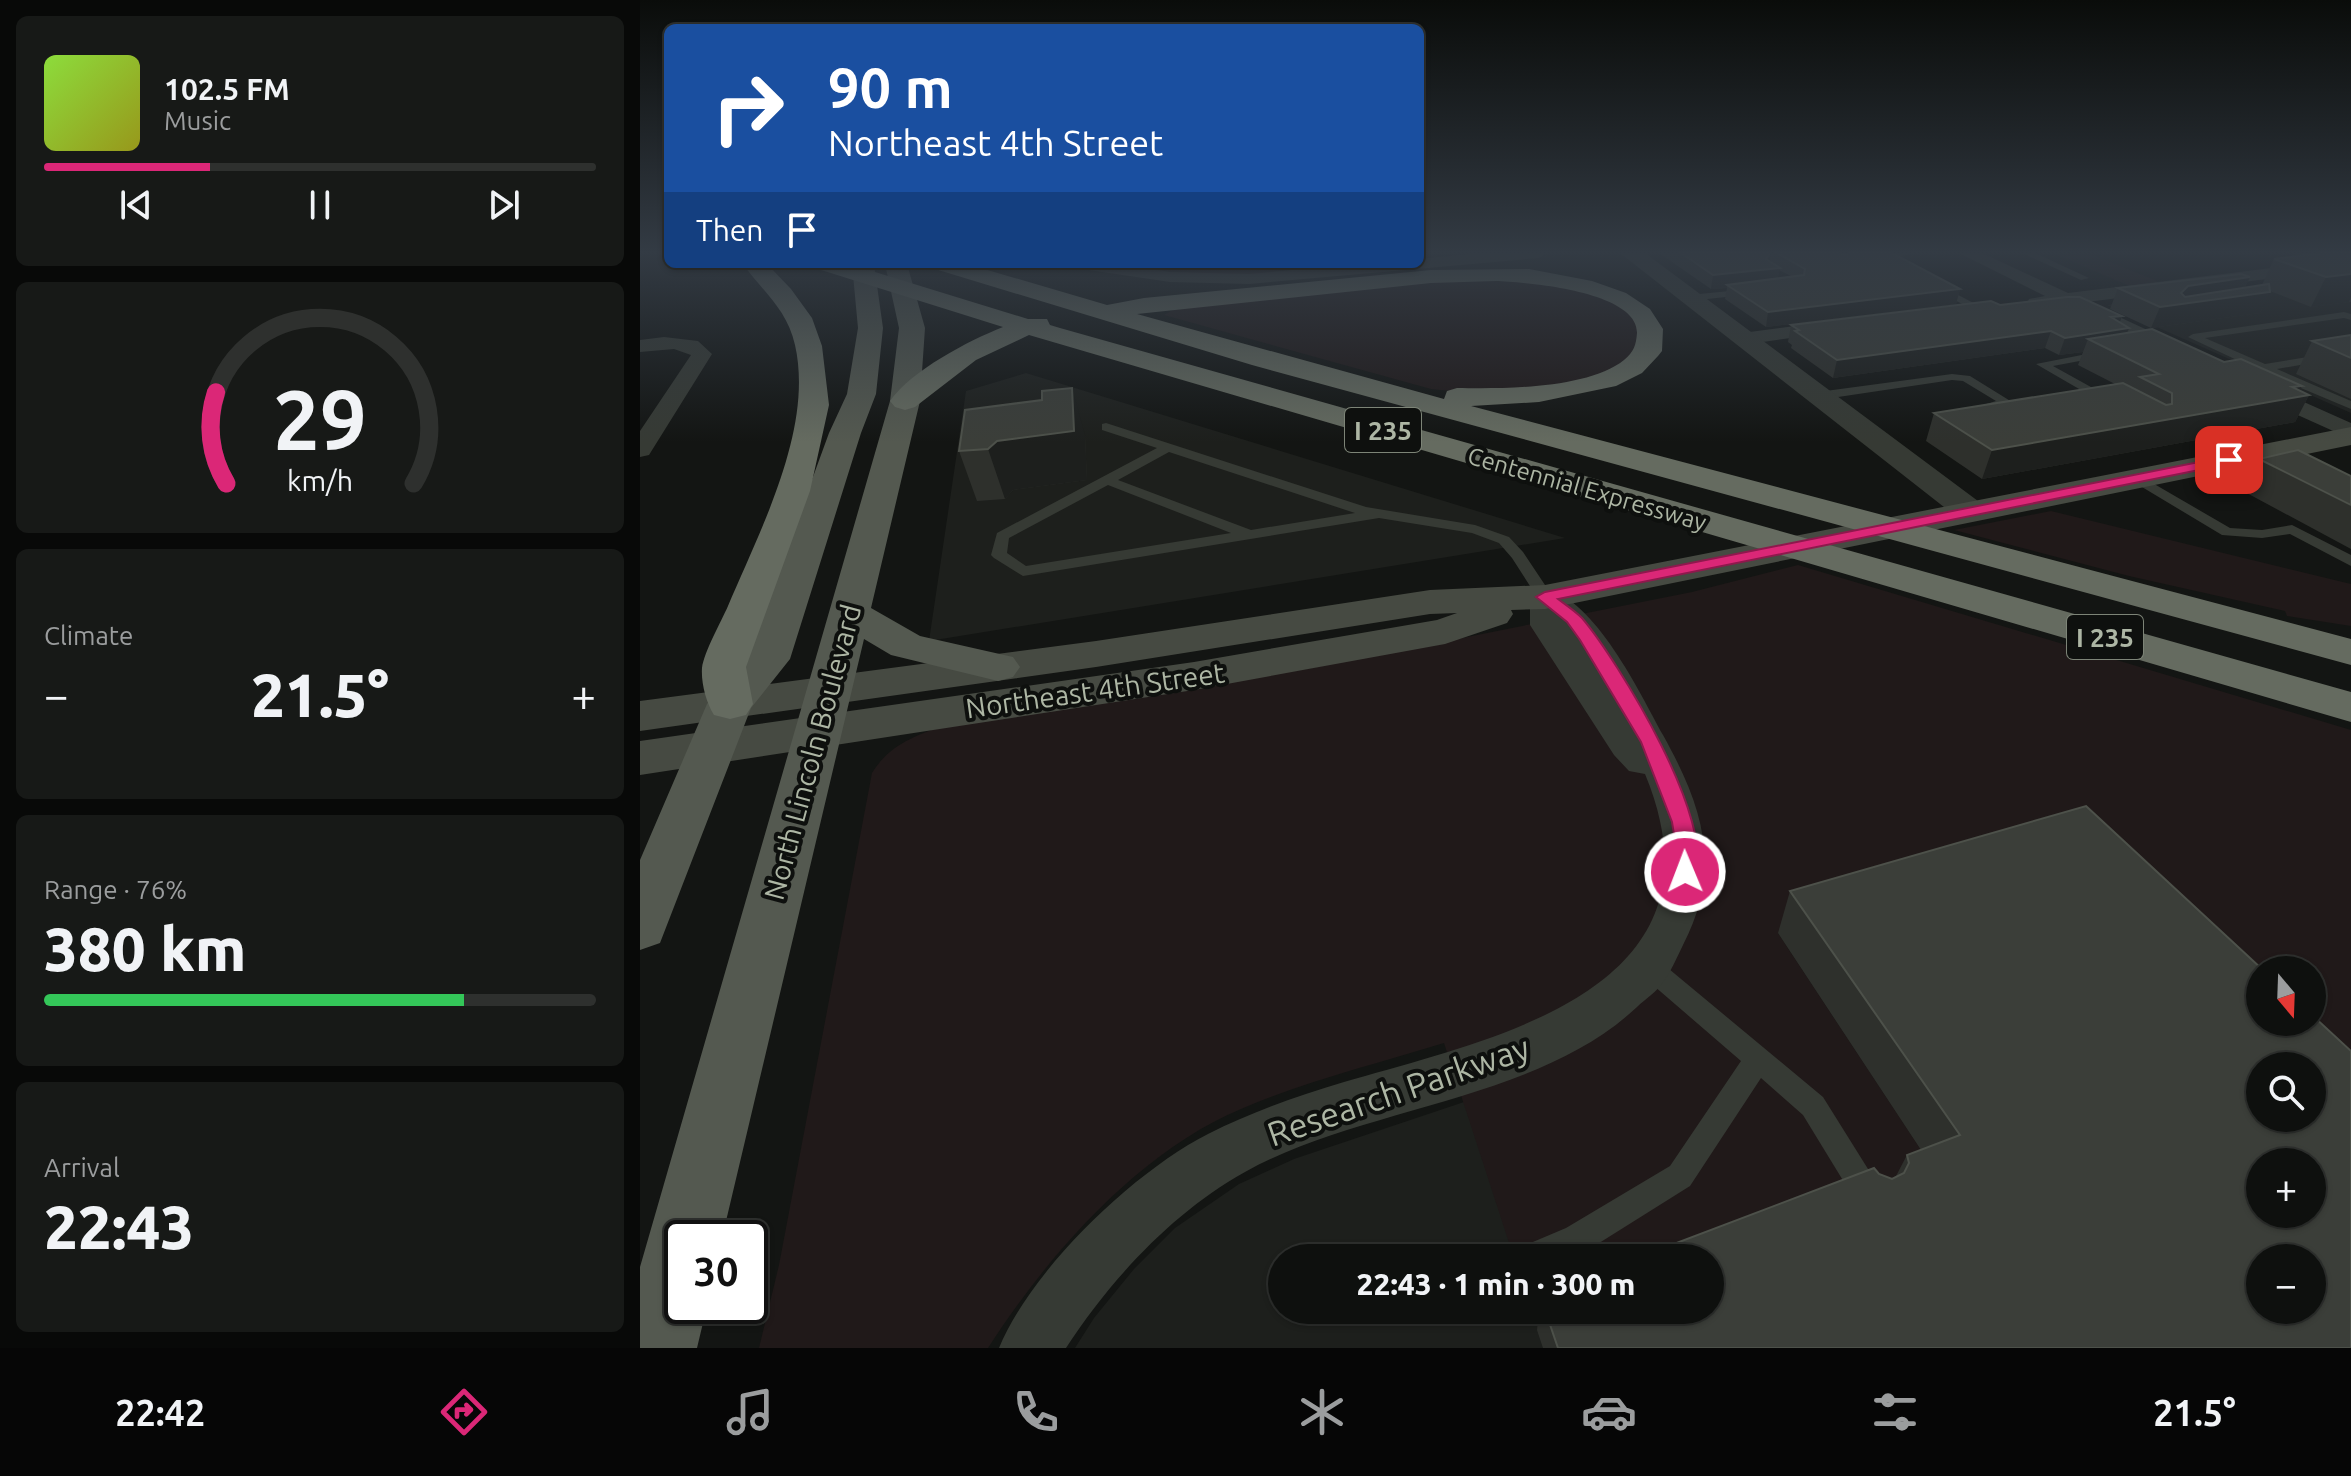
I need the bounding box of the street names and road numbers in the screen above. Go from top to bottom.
road number: I 235 [1345,408,1421,452]
street label: Centennial Expressway [1464,442,1710,536]
street label: North Lincoln Boulevard [758,601,866,903]
road number: I 235 [2067,615,2143,659]
street label: Northeast 4th Street [964,657,1226,723]
street label: Research Parkway [1262,1027,1534,1153]

